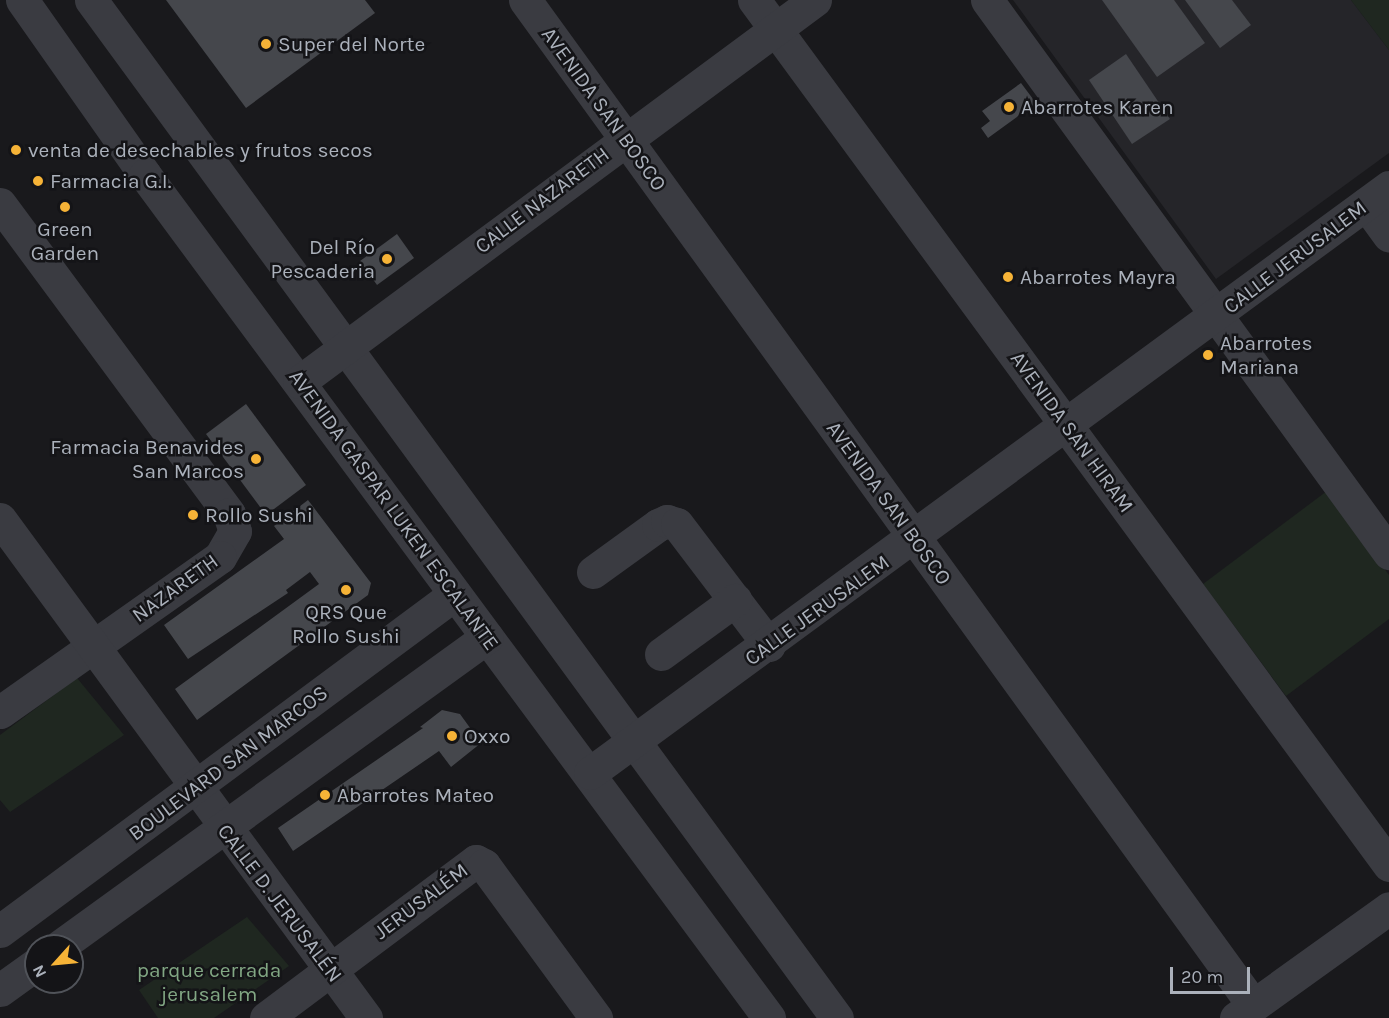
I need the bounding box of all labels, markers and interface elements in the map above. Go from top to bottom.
street label: AVENIDA SAN BOSCO [536,22,672,196]
place label: Super del Norte [278,31,425,57]
marker: Super del Norte [259,37,273,51]
place label: Abarrotes Karen [1021,94,1174,120]
marker: Abarrotes Karen [1002,100,1016,114]
place label: venta de desechables y frutos secos [28,137,373,163]
street label: CALLE NAZARETH [470,141,614,259]
marker: venta de desechables y frutos secos [9,143,23,157]
place label: Farmacia G.I. [50,168,171,194]
marker: Farmacia G.I. [31,174,45,188]
street label: CALLE JERUSALEM [1219,195,1371,319]
marker: Green Garden [58,200,72,214]
place label: Green Garden [31,216,99,266]
place label: Del Río Pescaderia [271,234,375,284]
marker: Del Río Pescaderia [380,252,394,266]
place label: Abarrotes Mayra [1020,264,1176,290]
marker: Abarrotes Mayra [1001,270,1015,284]
place label: Abarrotes Mariana [1220,330,1312,380]
street label: AVENIDA SAN HIRAM [1005,347,1139,517]
marker: Abarrotes Mariana [1201,348,1215,362]
street label: AVENIDA GASPAR LUKEN ESCALANTE [284,365,504,655]
street label: AVENIDA SAN BOSCO [821,416,957,590]
place label: Farmacia Benavides San Marcos [50,434,244,484]
marker: Farmacia Benavides San Marcos [249,452,263,466]
place label: Rollo Sushi [205,502,313,528]
marker: Rollo Sushi [186,508,200,522]
street label: NAZARETH [127,548,223,628]
street label: CALLE JERUSALEM [740,549,894,671]
marker: QRS Que Rollo Sushi [339,583,353,597]
place label: QRS Que Rollo Sushi [292,599,400,649]
street label: BOULEVARD SAN MARCOS [123,680,333,846]
place label: Oxxo [464,723,511,749]
marker: Oxxo [445,729,459,743]
place label: Abarrotes Mateo [337,782,494,808]
marker: Abarrotes Mateo [318,788,332,802]
street label: CALLE D. JERUSALÉN [212,819,348,987]
street label: JERUSALÉM [369,858,473,944]
north arrow [24,934,84,994]
scale bar [1173,955,1252,993]
park label: parque cerrada jerusalem [137,957,281,1007]
text: N [28,962,50,981]
text: 20 m [1181,966,1223,988]

